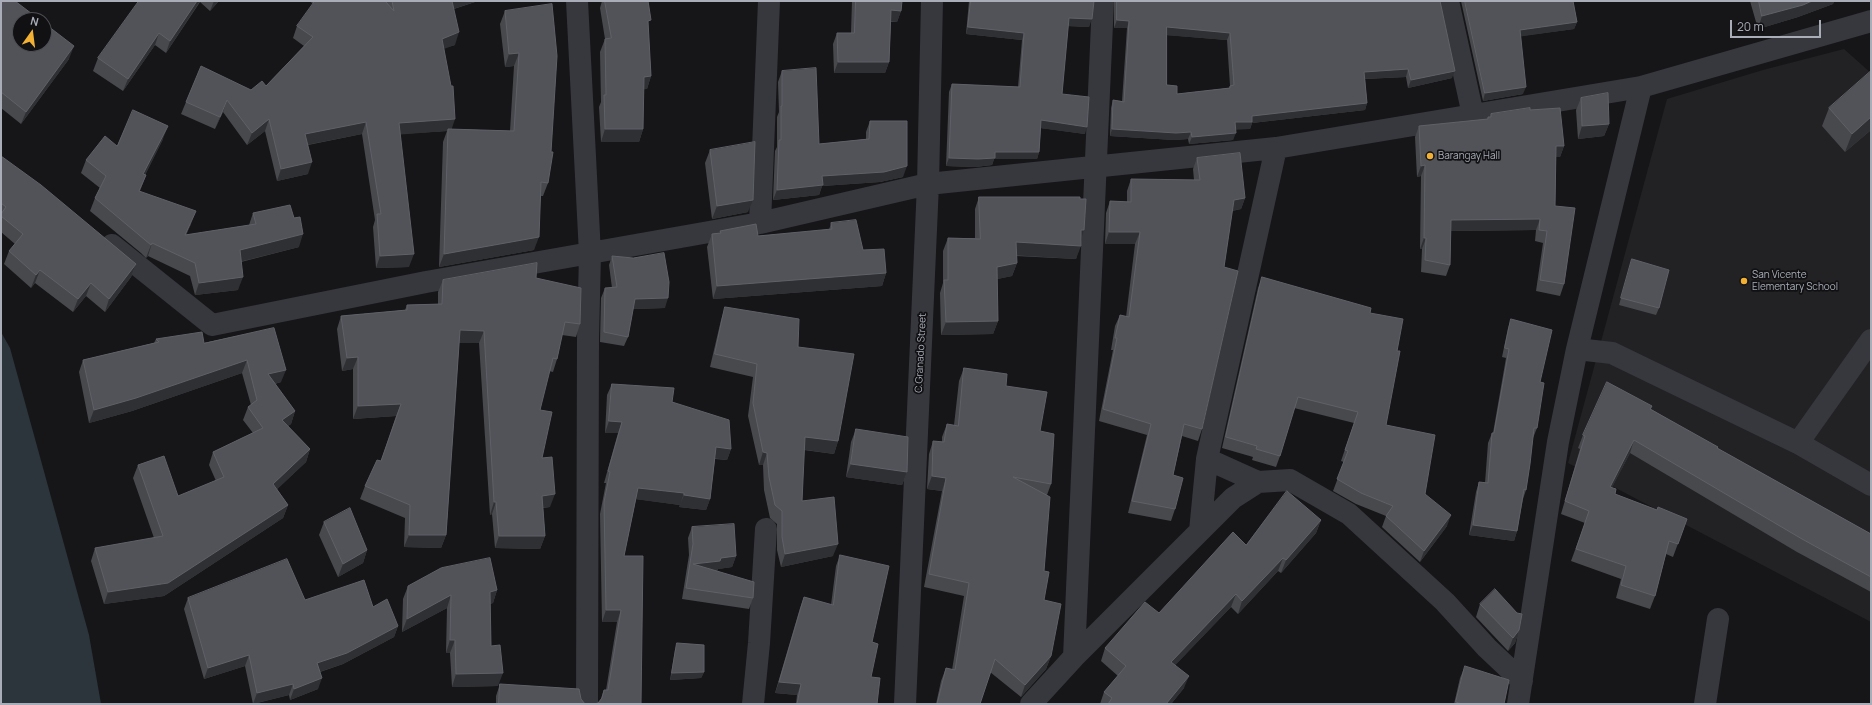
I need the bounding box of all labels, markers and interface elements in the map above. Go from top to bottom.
north arrow [12,12,52,52]
scale bar [1732,12,1823,38]
text: N [29,13,40,29]
text: 20 m [1737,18,1764,35]
place label: Barangay Hall [1438,150,1500,162]
marker: Barangay Hall [1425,151,1435,161]
place label: San Vicente Elementary School [1752,269,1838,292]
marker: San Vicente Elementary School [1739,276,1749,286]
street label: C.Granado Street [913,313,929,393]

